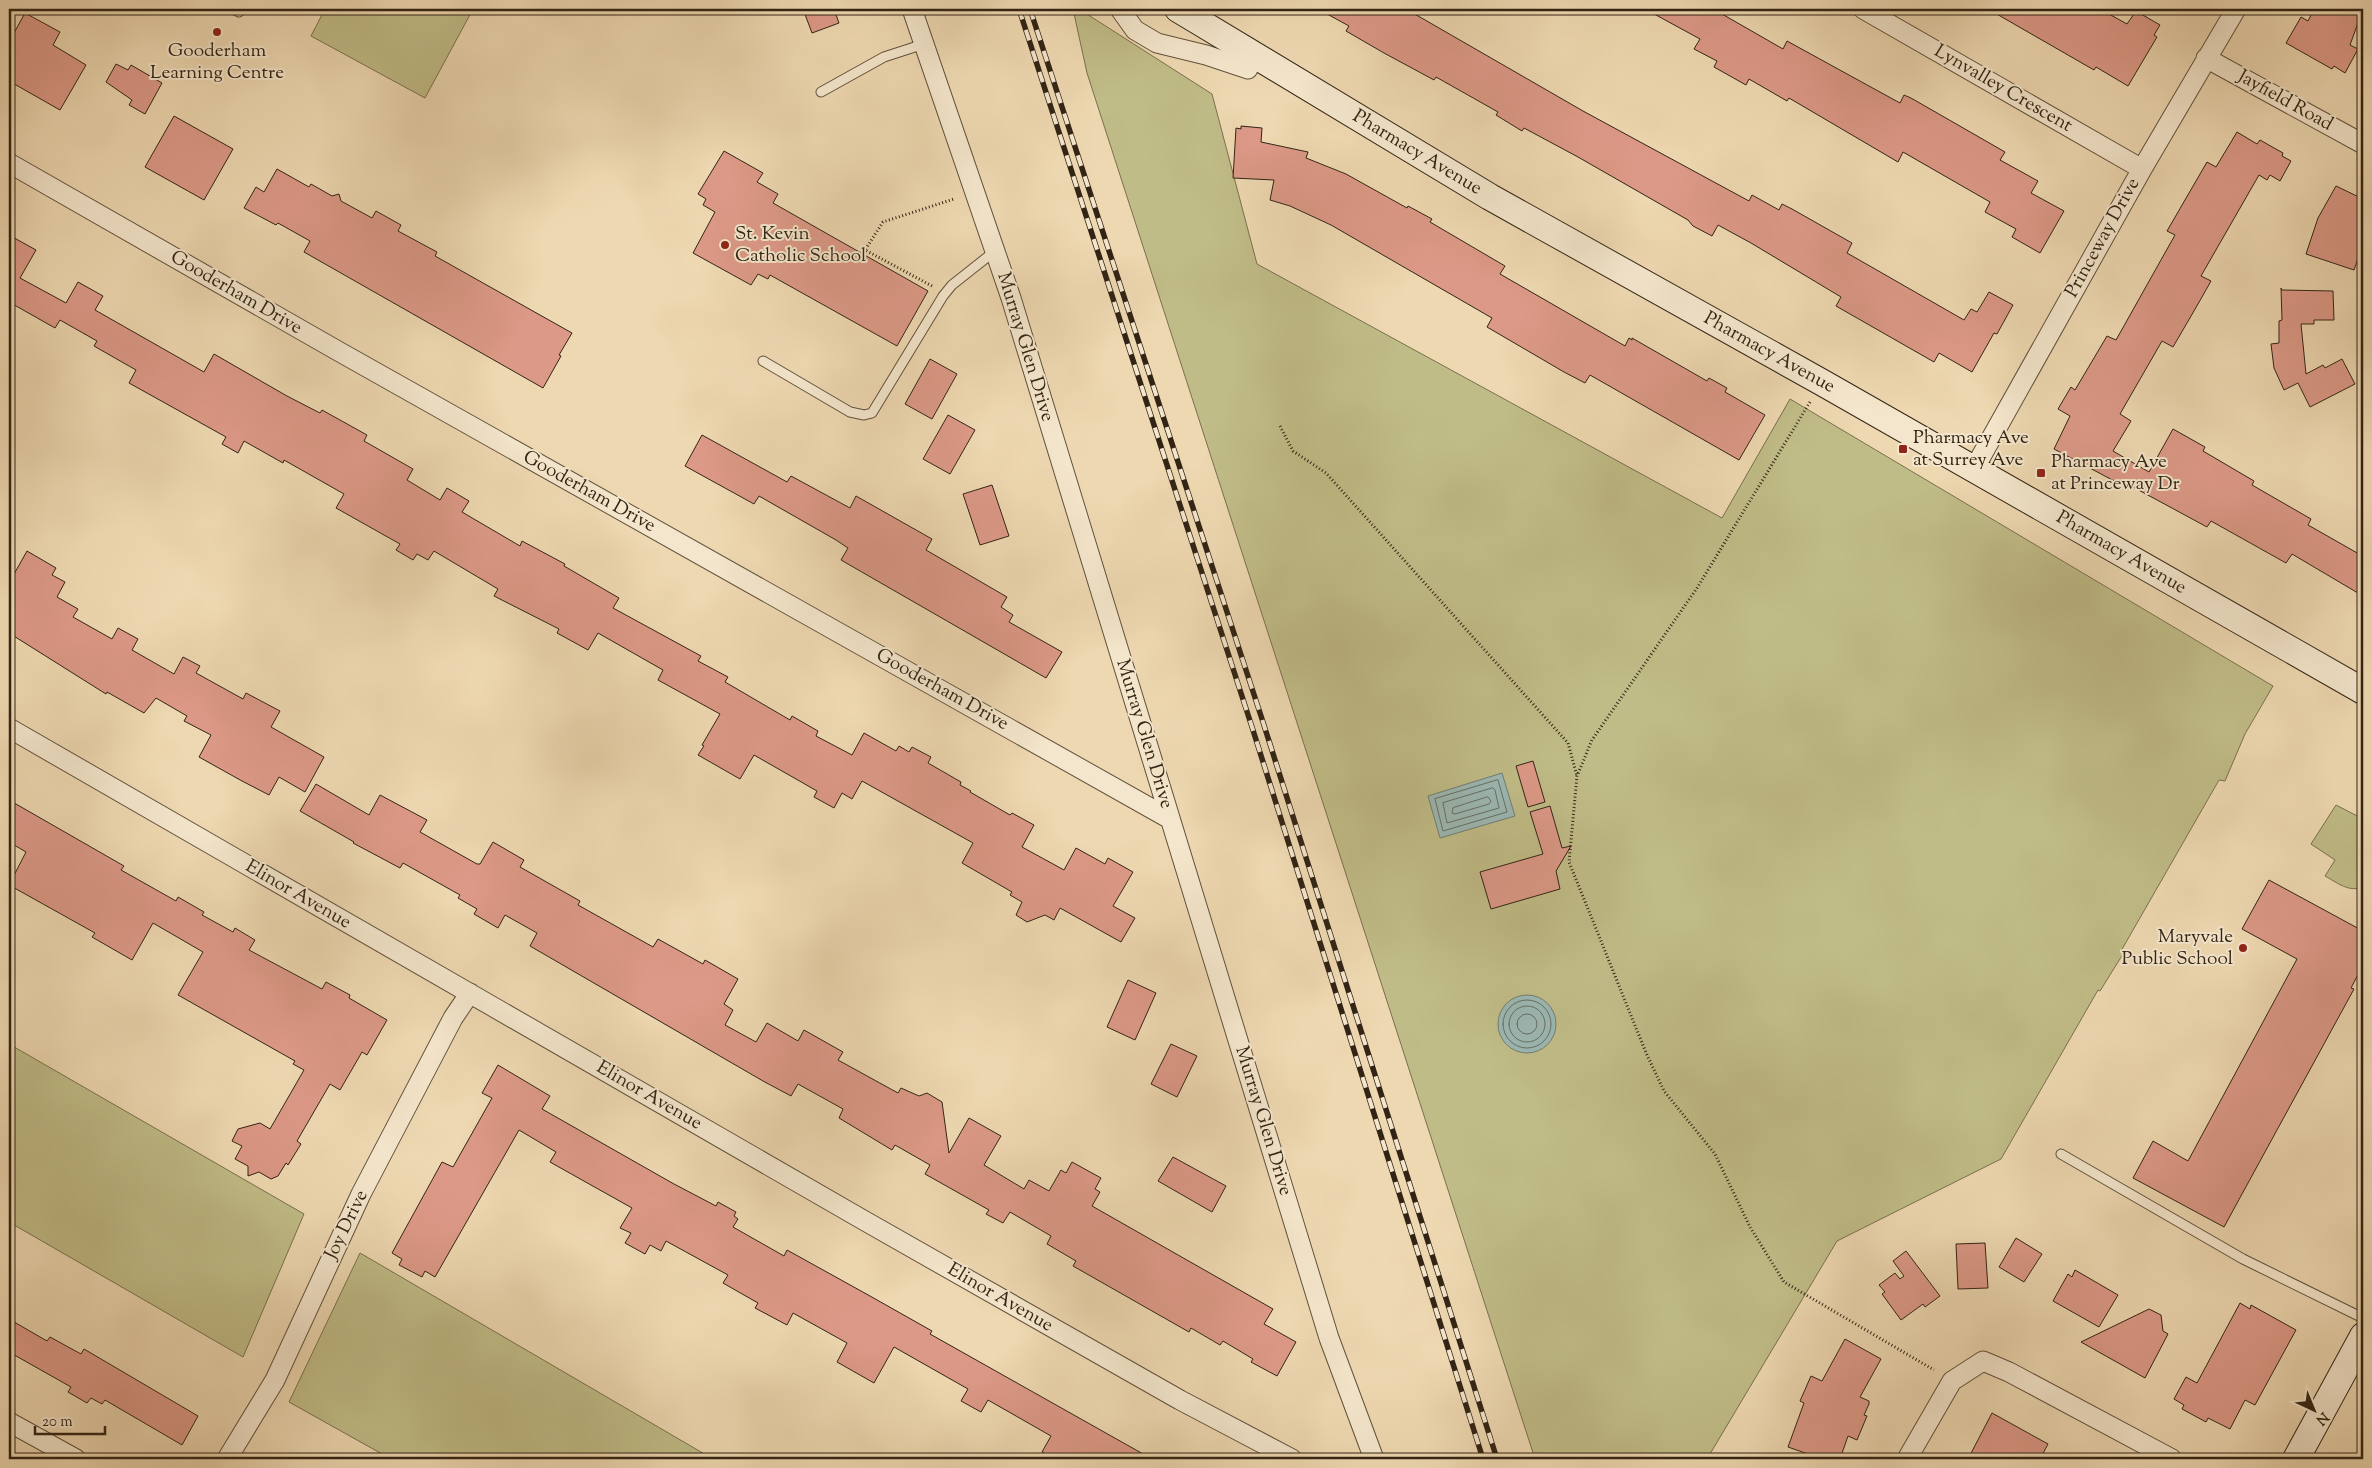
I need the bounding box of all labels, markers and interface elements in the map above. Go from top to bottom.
marker: Gooderham Learning Centre [211,26,223,38]
place label: Gooderham Learning Centre [150,38,284,87]
street label: Lynvalley Crescent [1929,38,2078,140]
street label: Jayfield Road [2232,63,2338,138]
street label: Pharmacy Avenue [1347,104,1487,202]
street label: Princeway Drive [2059,173,2147,303]
place label: St. Kevin Catholic School [735,221,866,270]
marker: St. Kevin Catholic School [719,239,731,251]
street label: Gooderham Drive [165,244,307,342]
street label: Murray Glen Drive [989,269,1061,425]
street label: Pharmacy Avenue [1698,306,1840,400]
place label: Pharmacy Ave at Surrey Ave [1913,425,2029,474]
marker: Pharmacy Ave at Surrey Ave [1897,443,1909,455]
street label: Gooderham Drive [518,444,660,540]
place label: Pharmacy Ave at Princeway Dr [2051,449,2180,498]
marker: Pharmacy Ave at Princeway Dr [2035,467,2047,479]
street label: Pharmacy Avenue [2051,505,2191,601]
street label: Gooderham Drive [871,642,1013,738]
street label: Murray Glen Drive [1108,656,1180,812]
street label: Elinor Avenue [240,854,356,936]
place label: Maryvale Public School [2121,924,2233,973]
marker: Maryvale Public School [2237,942,2249,954]
street label: Murray Glen Drive [1227,1043,1299,1199]
street label: Elinor Avenue [591,1055,707,1137]
street label: Joy Drive [318,1185,376,1265]
street label: Elinor Avenue [942,1257,1058,1339]
north arrow [2290,1386,2340,1436]
scale bar [35,1403,105,1435]
text: N [2311,1407,2333,1429]
text: 20 m [42,1412,73,1433]

